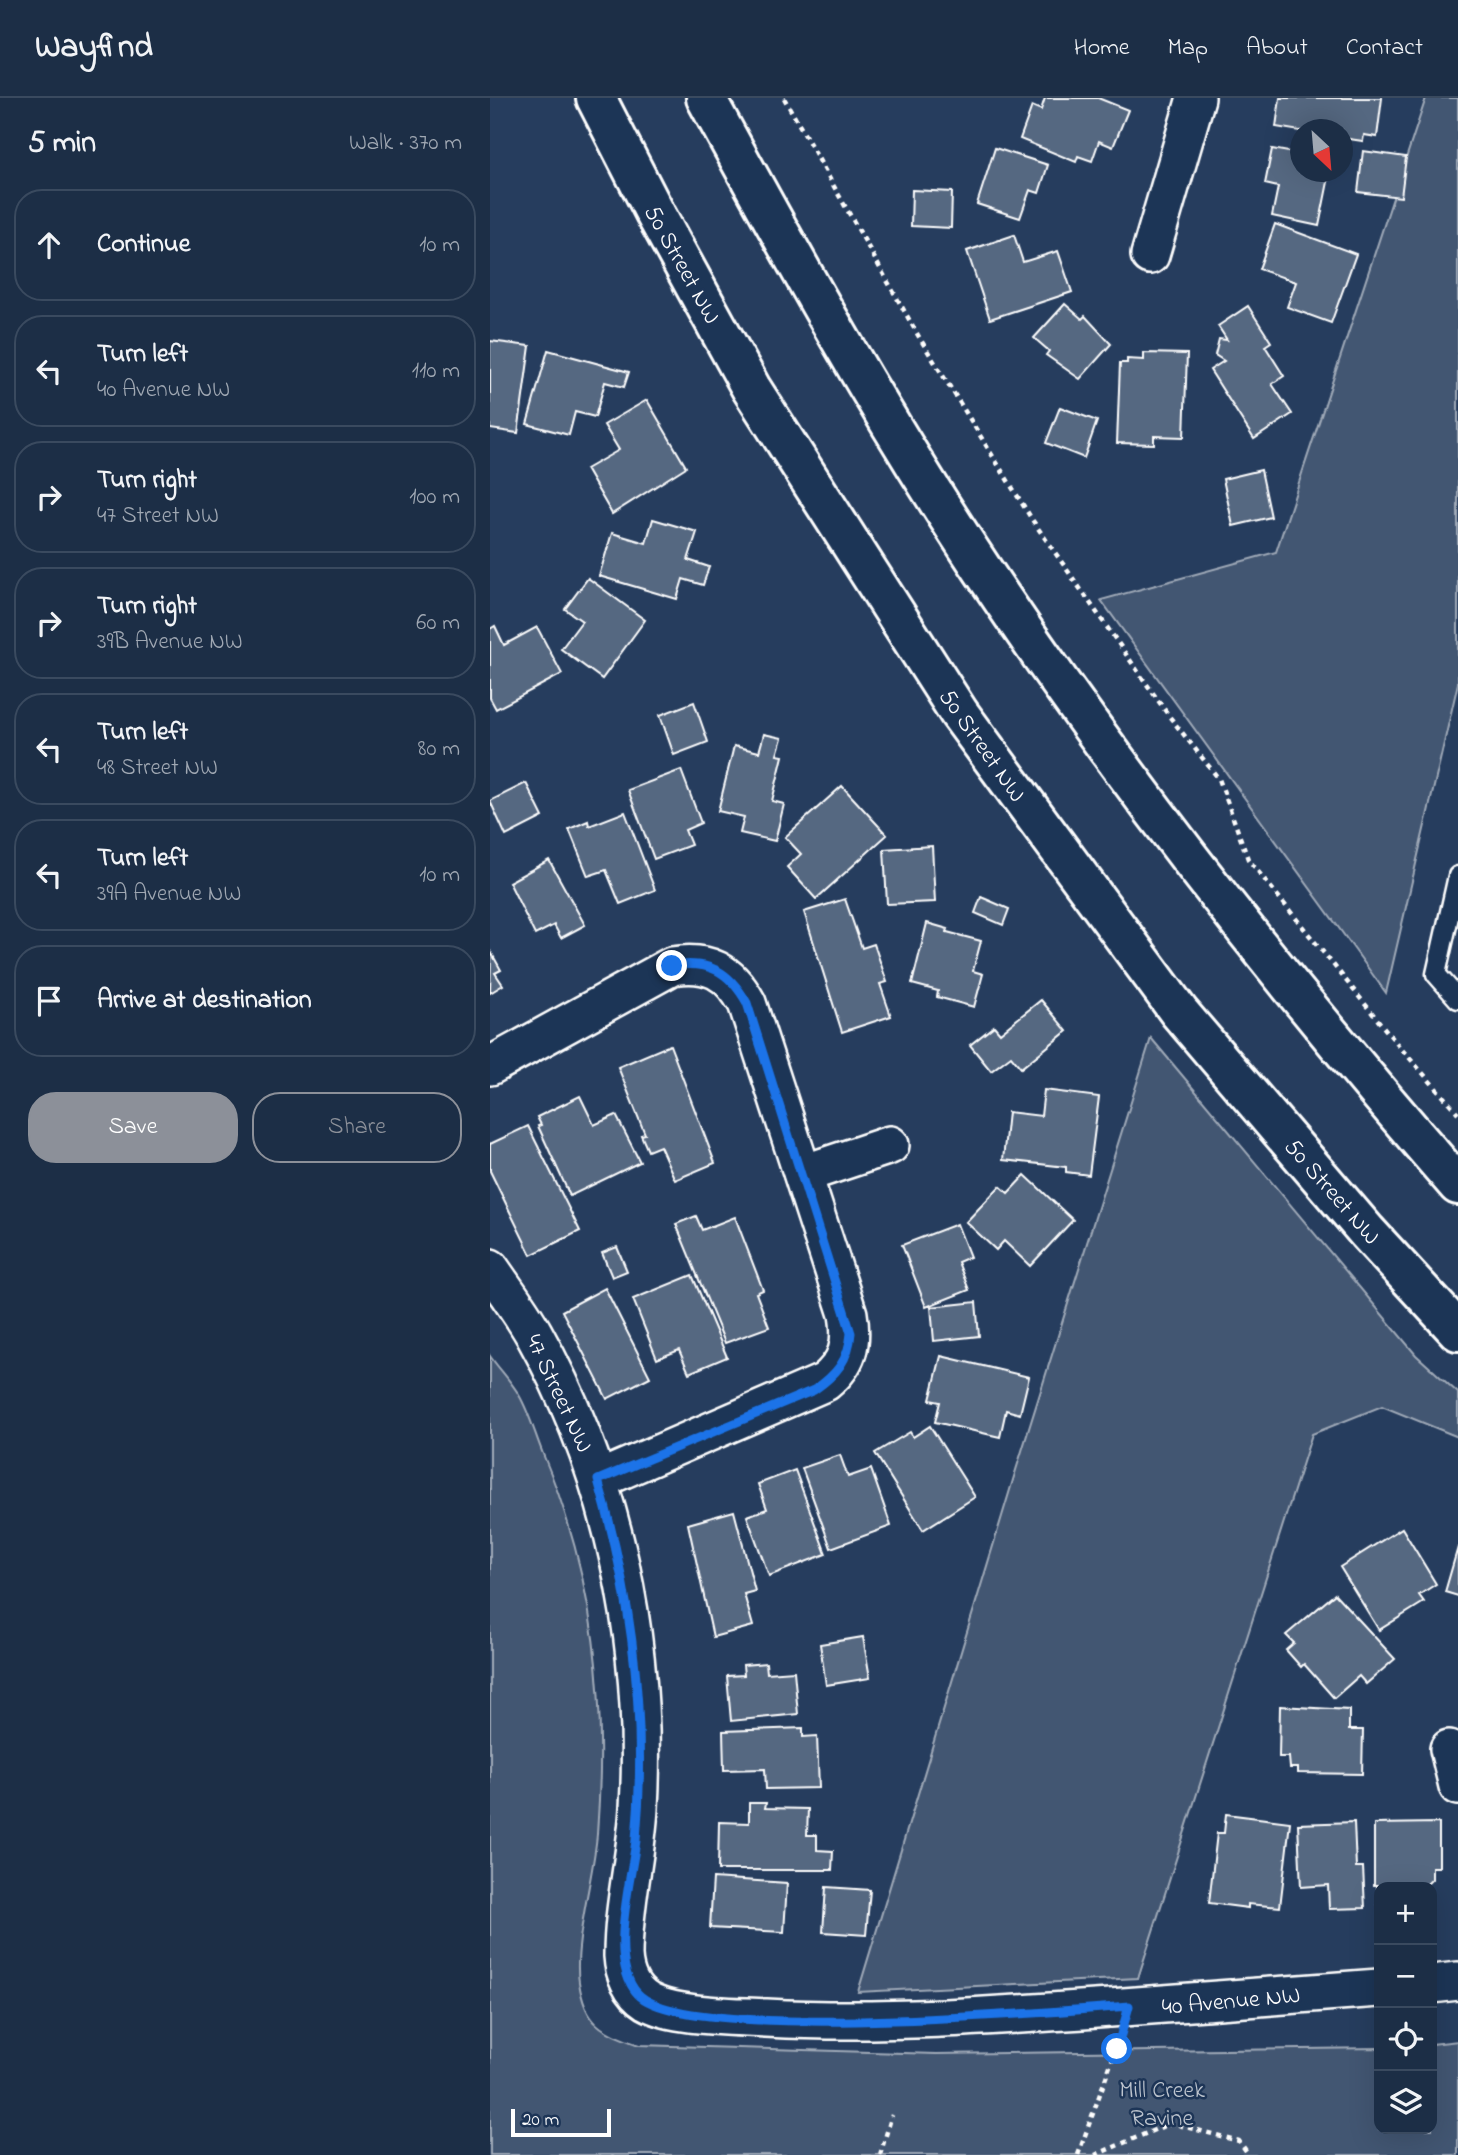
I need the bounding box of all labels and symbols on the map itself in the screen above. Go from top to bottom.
north arrow [1290,119,1353,182]
street label: 50 Street NW [634,199,728,331]
street label: 50 Street NW [929,683,1033,810]
route end [656,950,687,981]
street label: 50 Street NW [1275,1132,1387,1254]
street label: 47 Street NW [515,1329,600,1459]
street label: 40 Avenue NW [1161,1979,1302,2026]
route start [1101,2033,1132,2064]
park label: Mill Creek Ravine [1119,2074,1205,2137]
scale bar [511,2106,611,2138]

